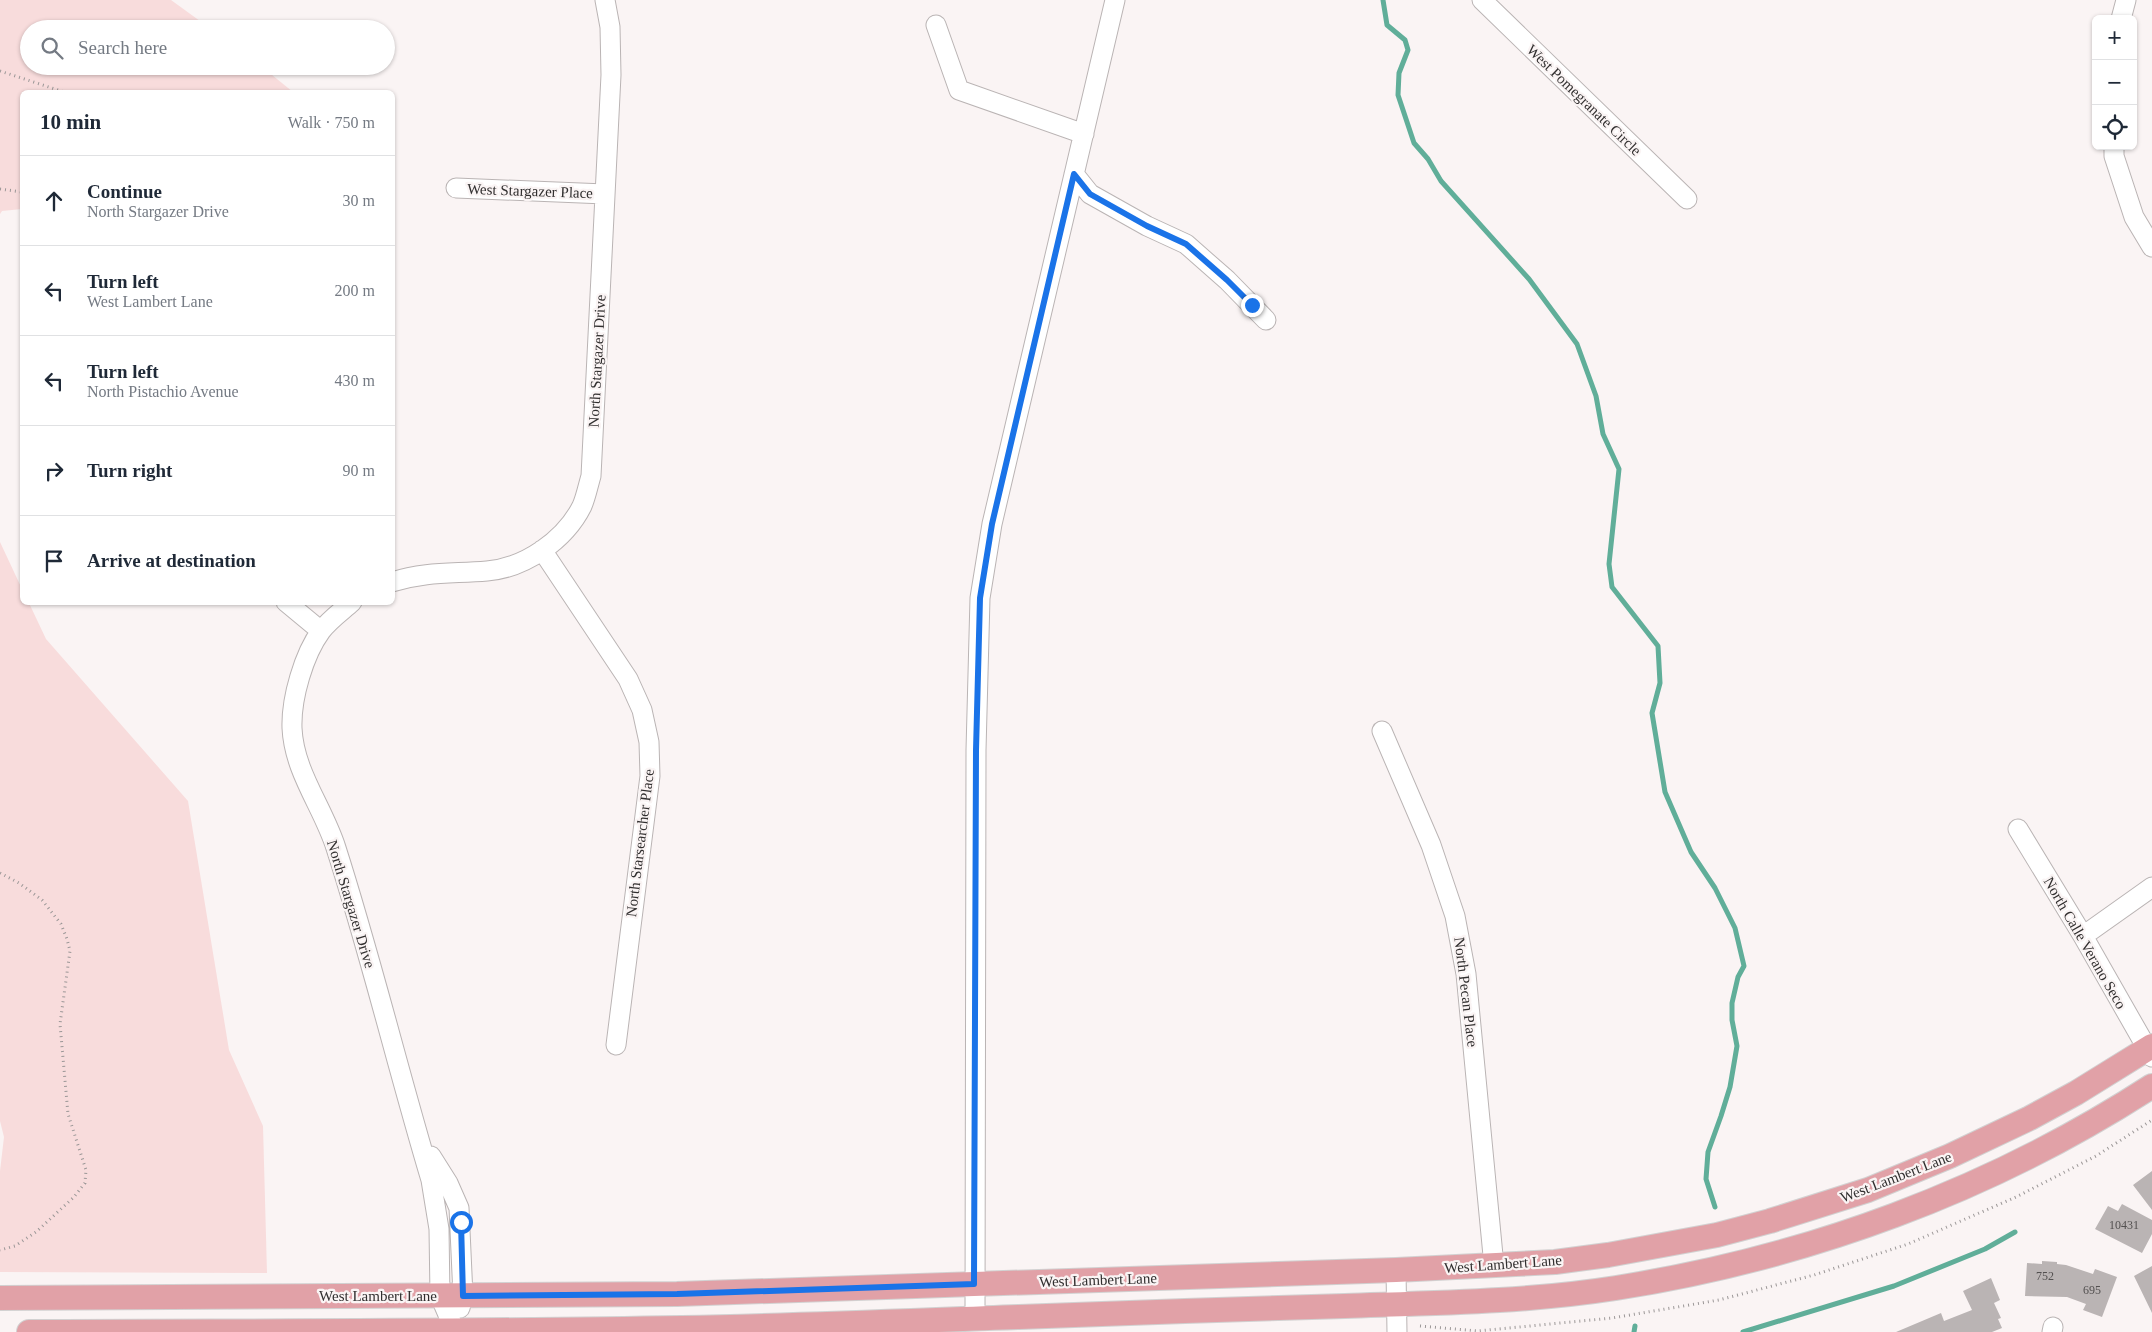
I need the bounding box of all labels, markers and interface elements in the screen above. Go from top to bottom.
map controls [2092,15,2137,150]
button: + [2092,15,2137,60]
search box [20,20,395,75]
icon: search [38,34,66,62]
text: Search here [78,37,167,58]
street label: West Pomegranate Circle [1524,41,1644,159]
button: − [2092,60,2137,105]
button: locate [2092,105,2137,150]
text: 10 min [40,110,101,134]
text: Walk · 750 m [288,114,375,131]
text: Continue [87,181,162,202]
street label: West Stargazer Place [467,181,594,201]
icon: ahead [40,187,68,215]
text: 30 m [343,192,375,209]
text: North Stargazer Drive [87,203,229,220]
text: Turn left [87,271,159,292]
icon: left [40,277,68,305]
text: 200 m [335,282,375,299]
text: West Lambert Lane [87,293,213,310]
street label: North Stargazer Drive [586,294,608,428]
route end [1241,294,1264,317]
text: Turn left [87,361,159,382]
icon: left [40,367,68,395]
text: 430 m [335,372,375,389]
text: North Pistachio Avenue [87,383,239,400]
icon: right [40,457,68,485]
text: Turn right [87,460,172,481]
text: 90 m [343,462,375,479]
icon: arrive [40,547,68,575]
text: Arrive at destination [87,550,256,571]
street label: North Starsearcher Place [623,768,657,918]
street label: North Stargazer Drive [324,838,378,970]
street label: North Calle Verano Seco [2041,874,2129,1012]
street label: North Pecan Place [1451,936,1481,1048]
street label: West Lambert Lane [1838,1148,1954,1206]
route start [450,1211,473,1234]
house number: 10431 [2109,1218,2139,1232]
street label: West Lambert Lane [1444,1252,1563,1276]
house number: 752 [2036,1269,2054,1283]
street label: West Lambert Lane [1039,1270,1158,1290]
house number: 695 [2083,1283,2101,1297]
street label: West Lambert Lane [319,1288,437,1304]

